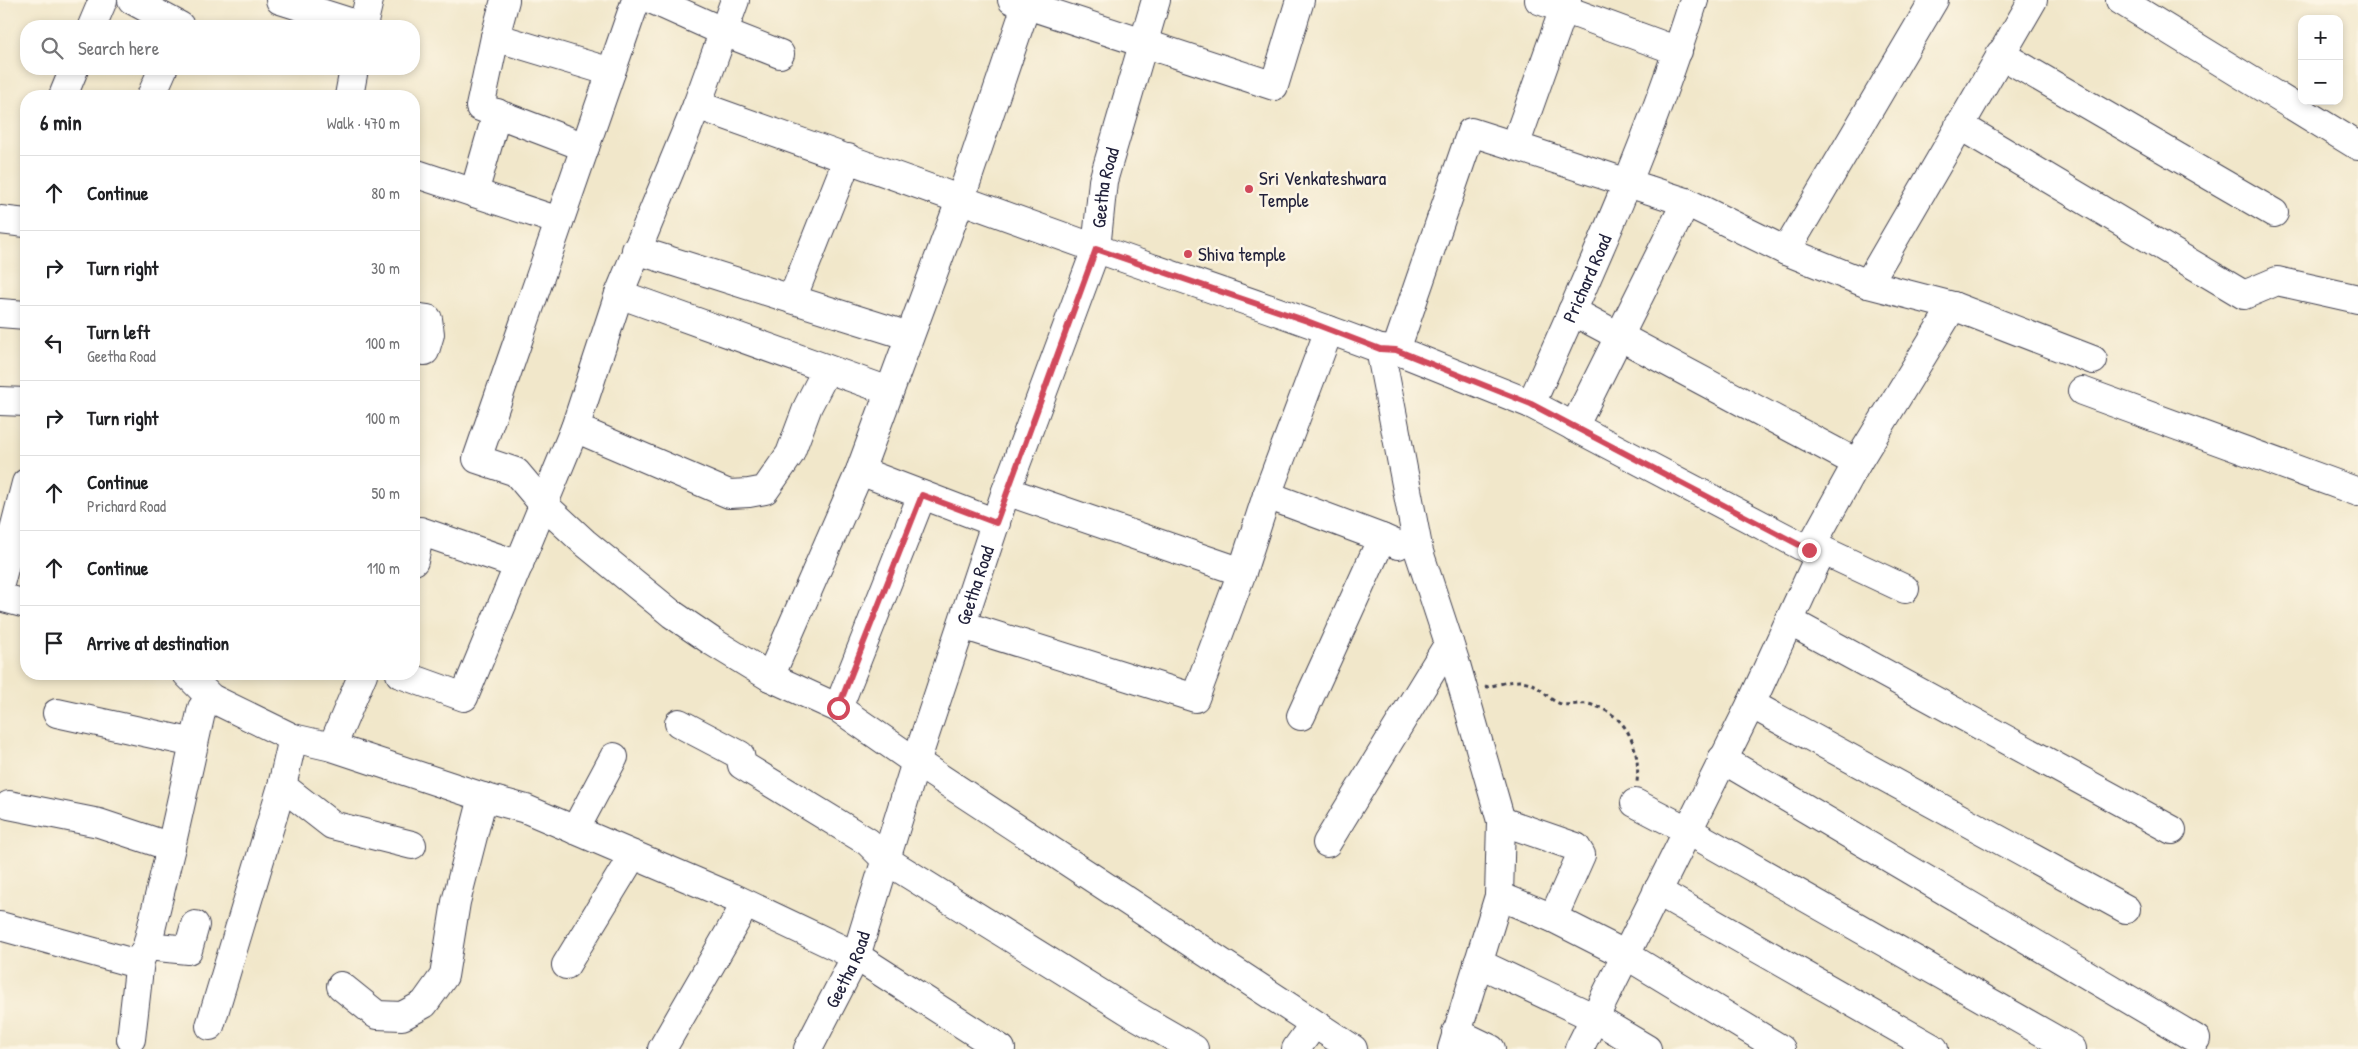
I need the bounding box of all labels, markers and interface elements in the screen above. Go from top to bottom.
map controls [2298,15,2343,105]
button: + [2298,15,2343,60]
search box [20,20,420,75]
icon: search [38,34,66,62]
text: Search here [78,35,159,61]
button: − [2298,60,2343,105]
text: 6 min [40,108,82,137]
text: Walk · 470 m [327,112,400,134]
street label: Geetha Road [1085,144,1125,229]
place label: Sri Venkateshwara Temple [1259,165,1387,213]
icon: ahead [40,179,68,207]
text: Continue [87,180,148,206]
text: 80 m [371,182,400,204]
marker: Sri Venkateshwara Temple [1243,183,1255,195]
street label: Prichard Road [1556,230,1618,327]
place label: Shiva temple [1198,241,1287,267]
marker: Shiva temple [1182,248,1194,260]
icon: right [40,254,68,282]
text: Turn right [87,255,158,281]
text: 30 m [371,257,400,279]
text: Turn left [87,319,150,345]
icon: left [40,329,68,357]
text: 100 m [365,332,400,354]
text: Geetha Road [87,345,156,367]
icon: right [40,404,68,432]
text: Turn right [87,405,158,431]
text: 100 m [365,407,400,429]
text: Continue [87,469,148,495]
icon: ahead [40,479,68,507]
text: 50 m [372,482,400,504]
text: Prichard Road [87,495,166,517]
route end [1798,539,1821,562]
street label: Geetha Road [949,542,1000,628]
icon: ahead [40,554,68,582]
text: Continue [87,555,148,581]
text: 110 m [367,557,400,579]
icon: arrive [40,629,68,657]
text: Arrive at destination [87,630,229,656]
route start [827,697,850,720]
street label: Geetha Road [819,927,876,1012]

